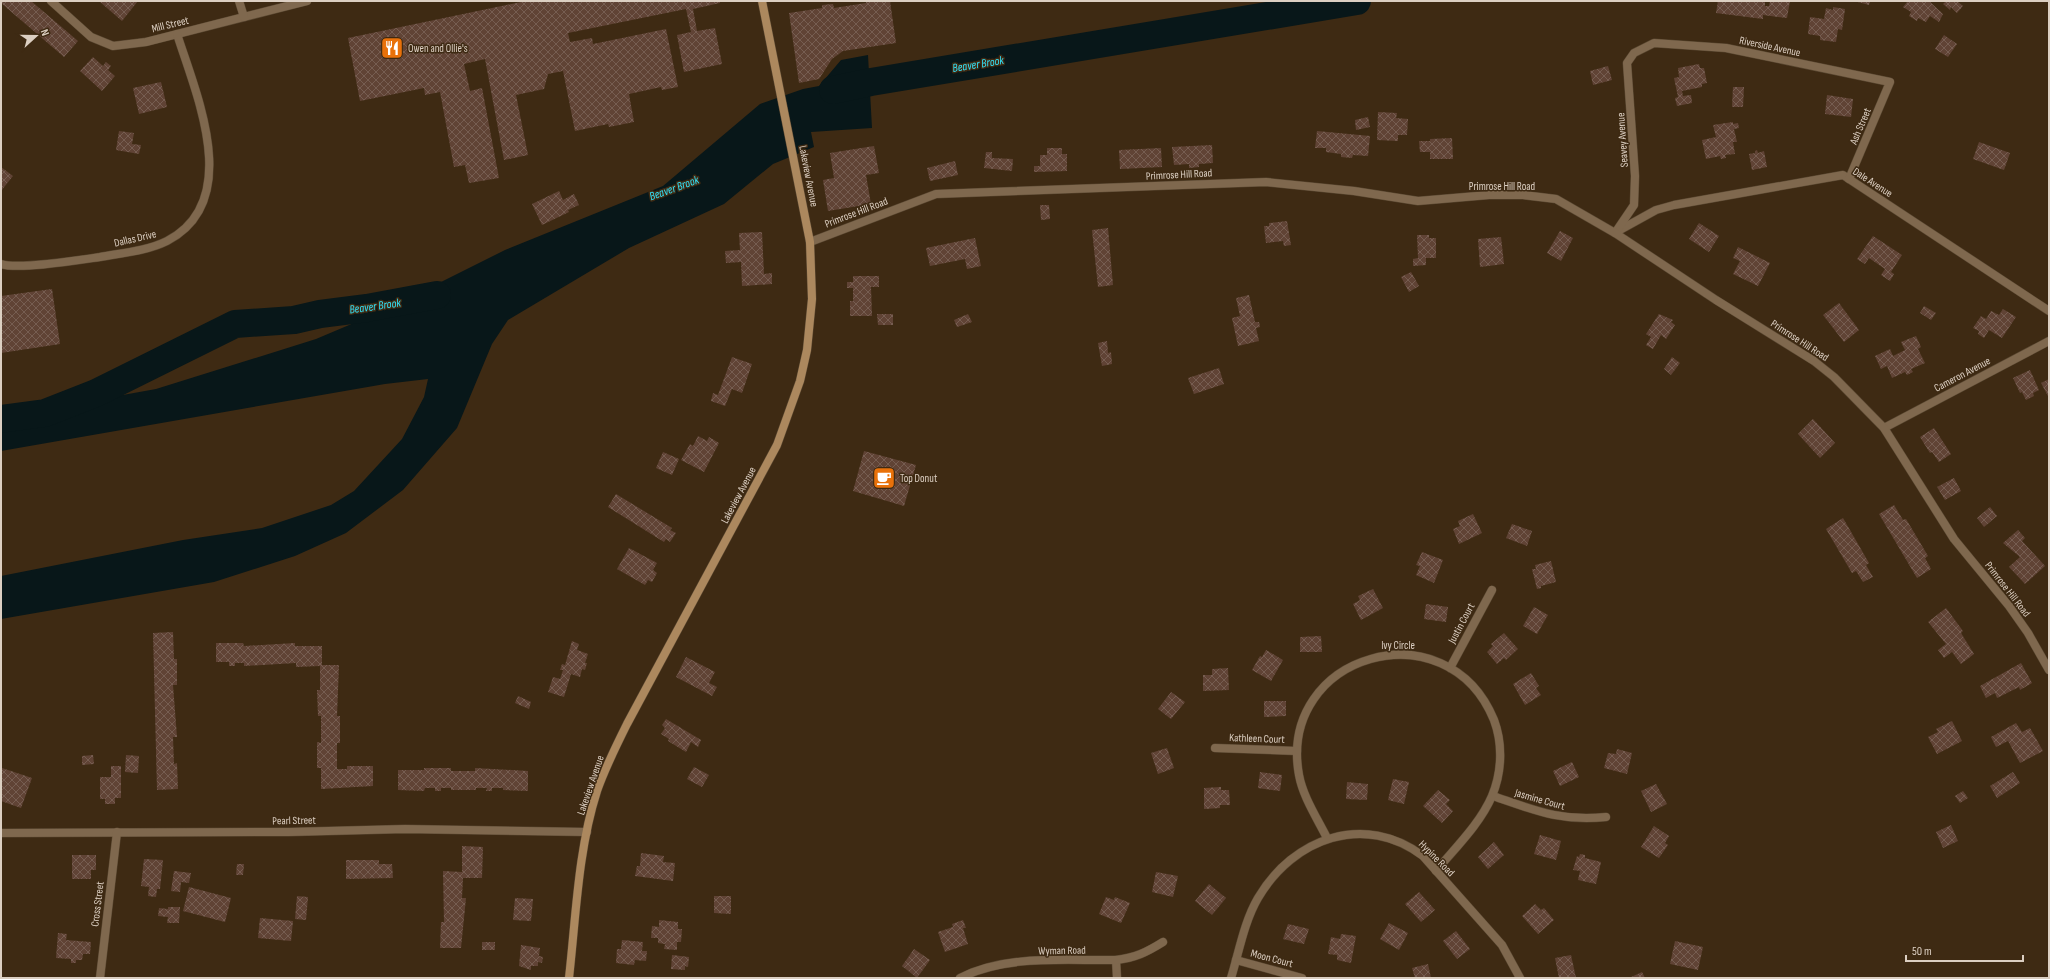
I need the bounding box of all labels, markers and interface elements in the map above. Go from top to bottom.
street label: Mill Street [150,13,191,35]
north arrow [16,16,56,56]
text: N [38,28,52,38]
street label: Riverside Avenue [1738,34,1802,59]
restaurant icon: Owen and Ollie's [379,35,405,61]
place label: Owen and Ollie's [408,42,468,55]
water label: Beaver Brook [951,53,1005,76]
street label: Ash Street [1847,105,1874,147]
street label: Seavey Avenue [1614,112,1631,168]
street label: Lakeview Avenue [796,144,821,208]
street label: Dale Avenue [1850,165,1895,200]
street label: Primrose Hill Road [1146,166,1213,183]
water label: Beaver Brook [647,172,702,204]
street label: Primrose Hill Road [1469,180,1536,193]
street label: Primrose Hill Road [823,194,890,230]
street label: Dallas Drive [113,227,157,250]
water label: Beaver Brook [348,295,402,318]
street label: Primrose Hill Road [1768,317,1831,364]
street label: Cameron Avenue [1932,354,1993,395]
street label: Lakeview Avenue [718,465,759,526]
cafe icon: Top Donut [871,465,897,491]
place label: Top Donut [900,472,938,485]
street label: Primrose Hill Road [1982,559,2033,620]
street label: Justin Court [1445,600,1478,646]
street label: Ivy Circle [1381,639,1415,652]
street label: Kathleen Court [1229,731,1286,746]
street label: Lakeview Avenue [574,754,607,817]
street label: Jasmine Court [1512,786,1567,813]
street label: Pearl Street [272,814,316,827]
street label: Hypine Road [1416,838,1458,879]
street label: Cross Street [88,880,107,927]
scale bar [1906,937,2023,963]
street label: Wyman Road [1038,944,1086,957]
text: 50 m [1912,944,1932,959]
street label: Moon Court [1249,947,1295,971]

